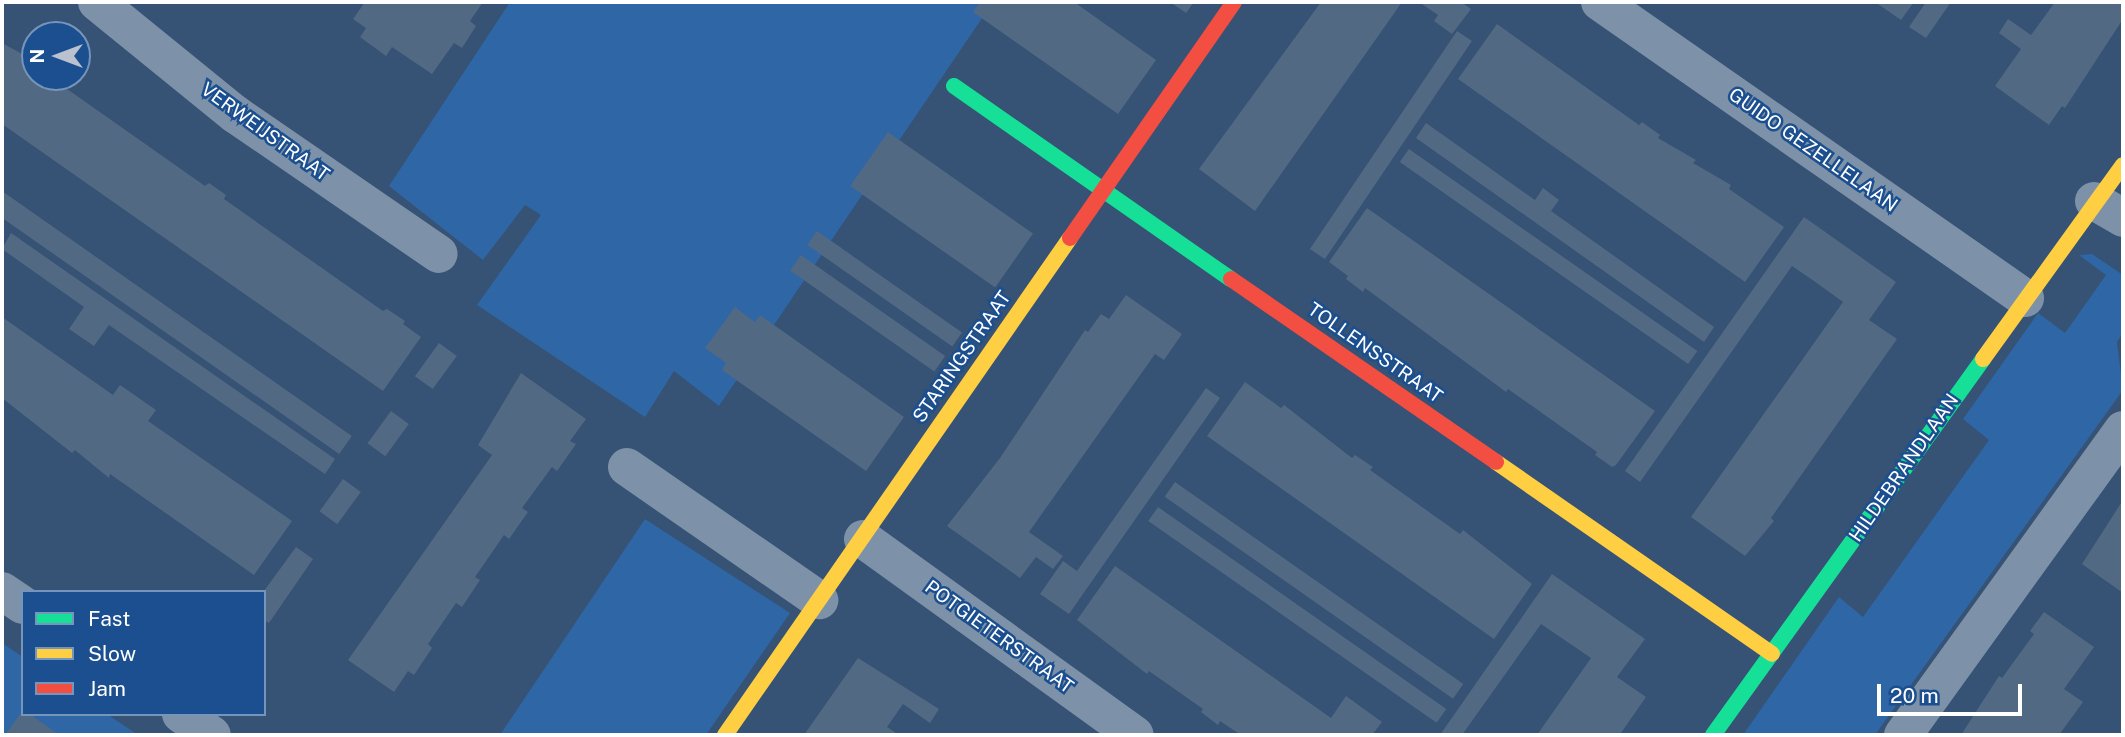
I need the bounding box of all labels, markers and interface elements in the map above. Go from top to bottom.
north arrow [21,21,91,91]
text: N [26,49,48,63]
street label: VERWEIJSTRAAT [196,78,334,186]
street label: GUIDO GEZELLELAAN [1724,83,1902,217]
street label: STARINGSTRAAT [908,287,1016,427]
street label: TOLLENSSTRAAT [1303,298,1447,408]
street label: HILDEBRANDLAAN [1844,390,1964,546]
street label: POTGIETERSTRAAT [920,575,1078,699]
legend [21,590,266,716]
text: Fast [88,606,130,631]
text: Slow [88,641,136,666]
scale bar [1880,670,2025,714]
text: Jam [88,676,126,701]
text: 20 m [1890,683,1939,708]

